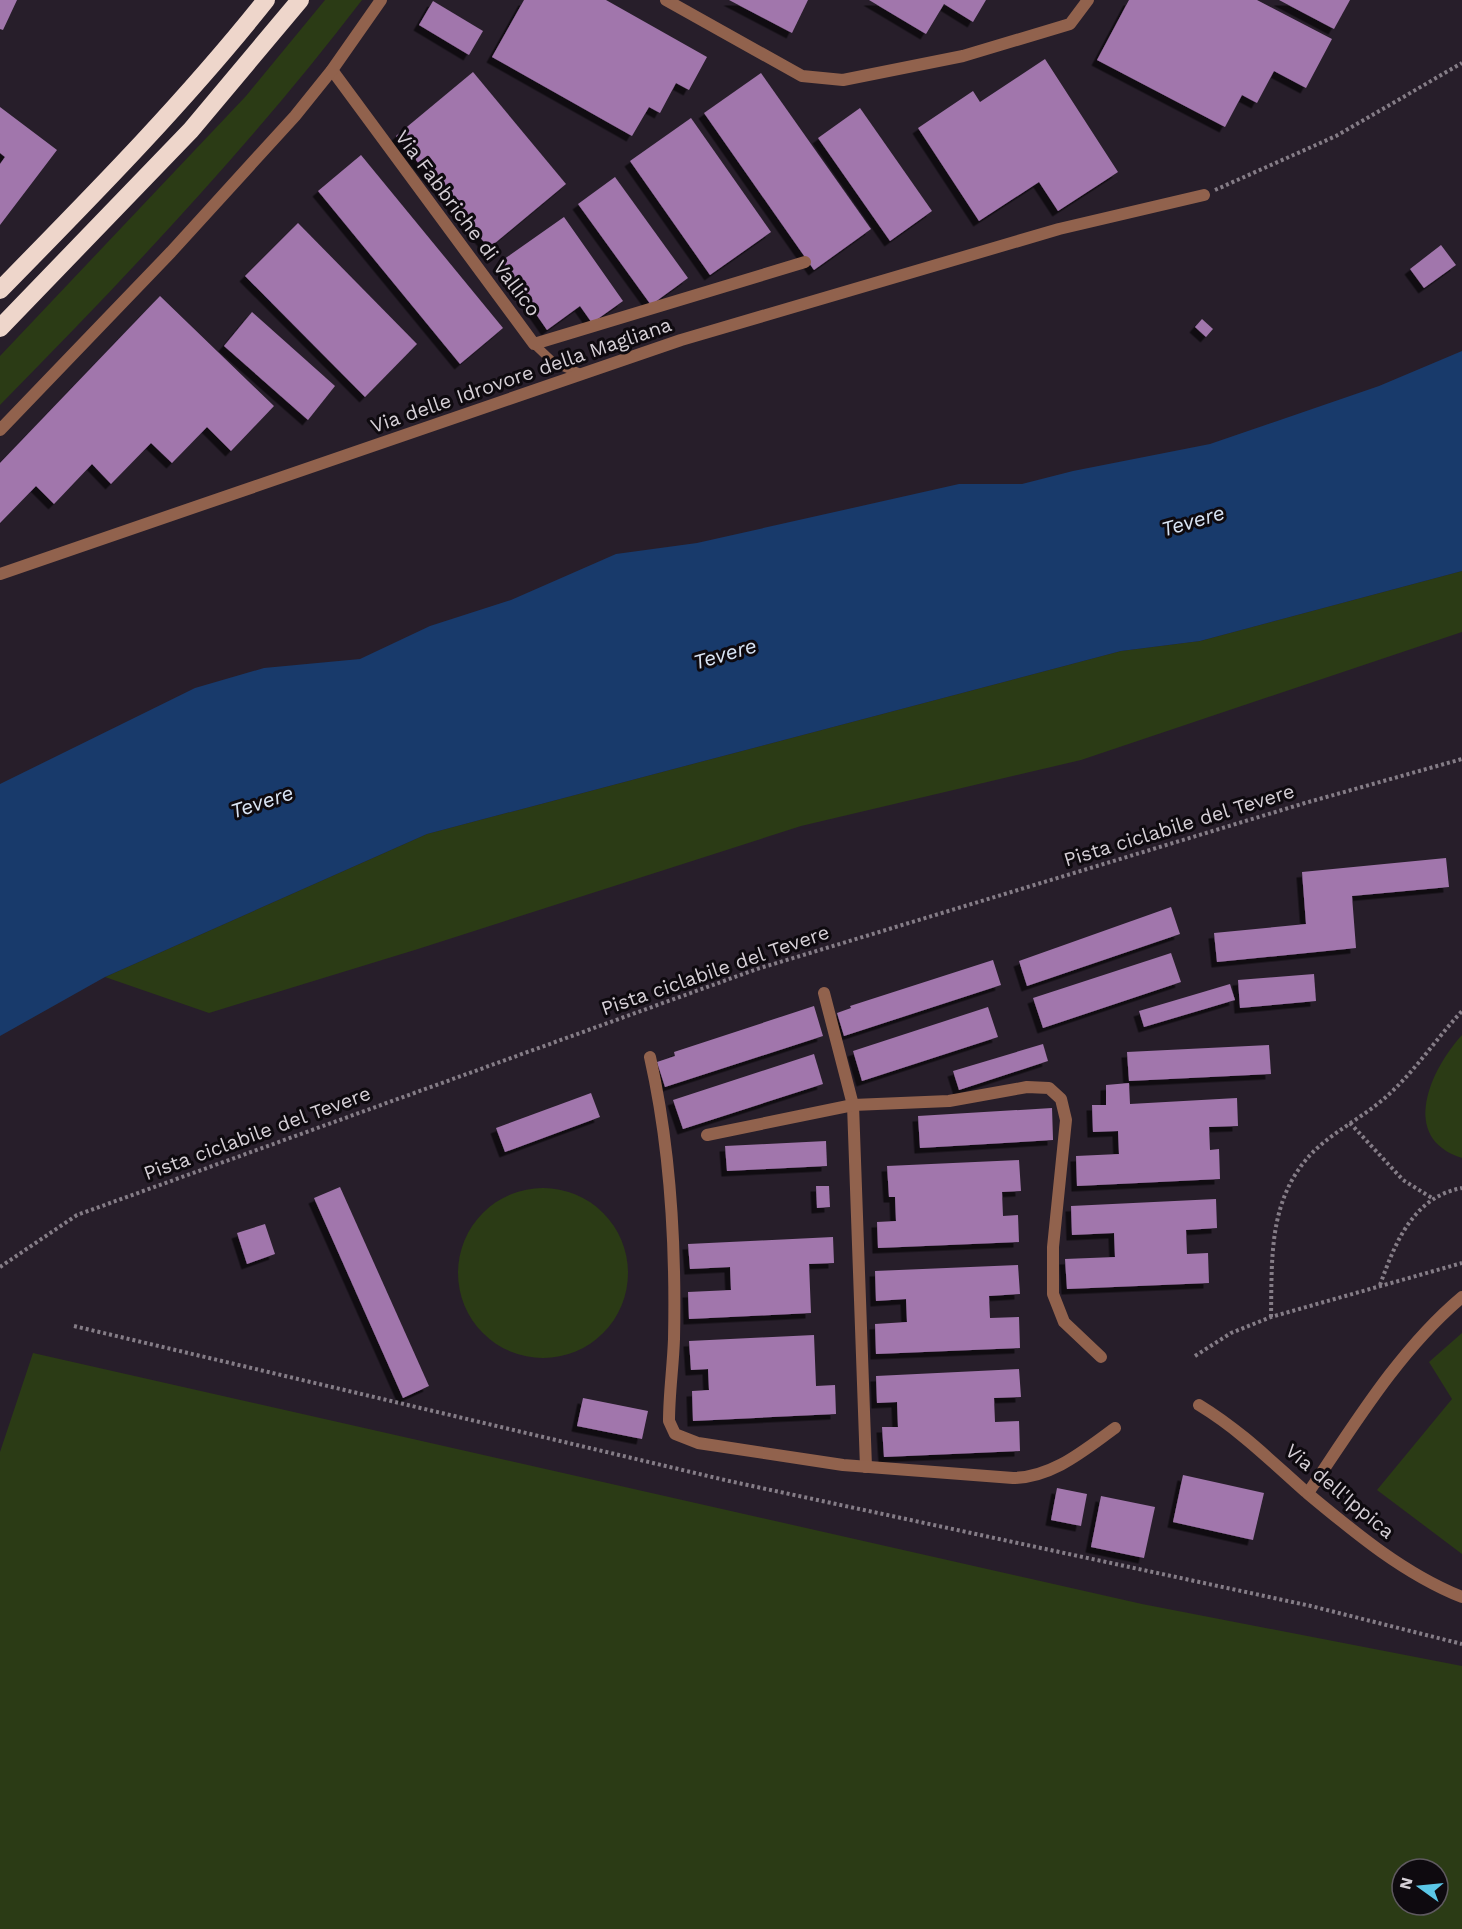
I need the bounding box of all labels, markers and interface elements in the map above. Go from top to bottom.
street label: Via Fabbriche di Vallico [390,125,546,321]
street label: Via delle Idrovore della Magliana [367,312,675,438]
water label: Tevere [1158,500,1227,541]
water label: Tevere [690,633,759,674]
street label: Pista ciclabile del Tevere [1061,778,1297,872]
water label: Tevere [227,780,297,823]
street label: Pista ciclabile del Tevere [598,920,832,1020]
street label: Pista ciclabile del Tevere [140,1081,374,1185]
street label: Via dell'Ippica [1280,1438,1400,1544]
north arrow [1390,1857,1450,1917]
text: N [1395,1875,1417,1891]

